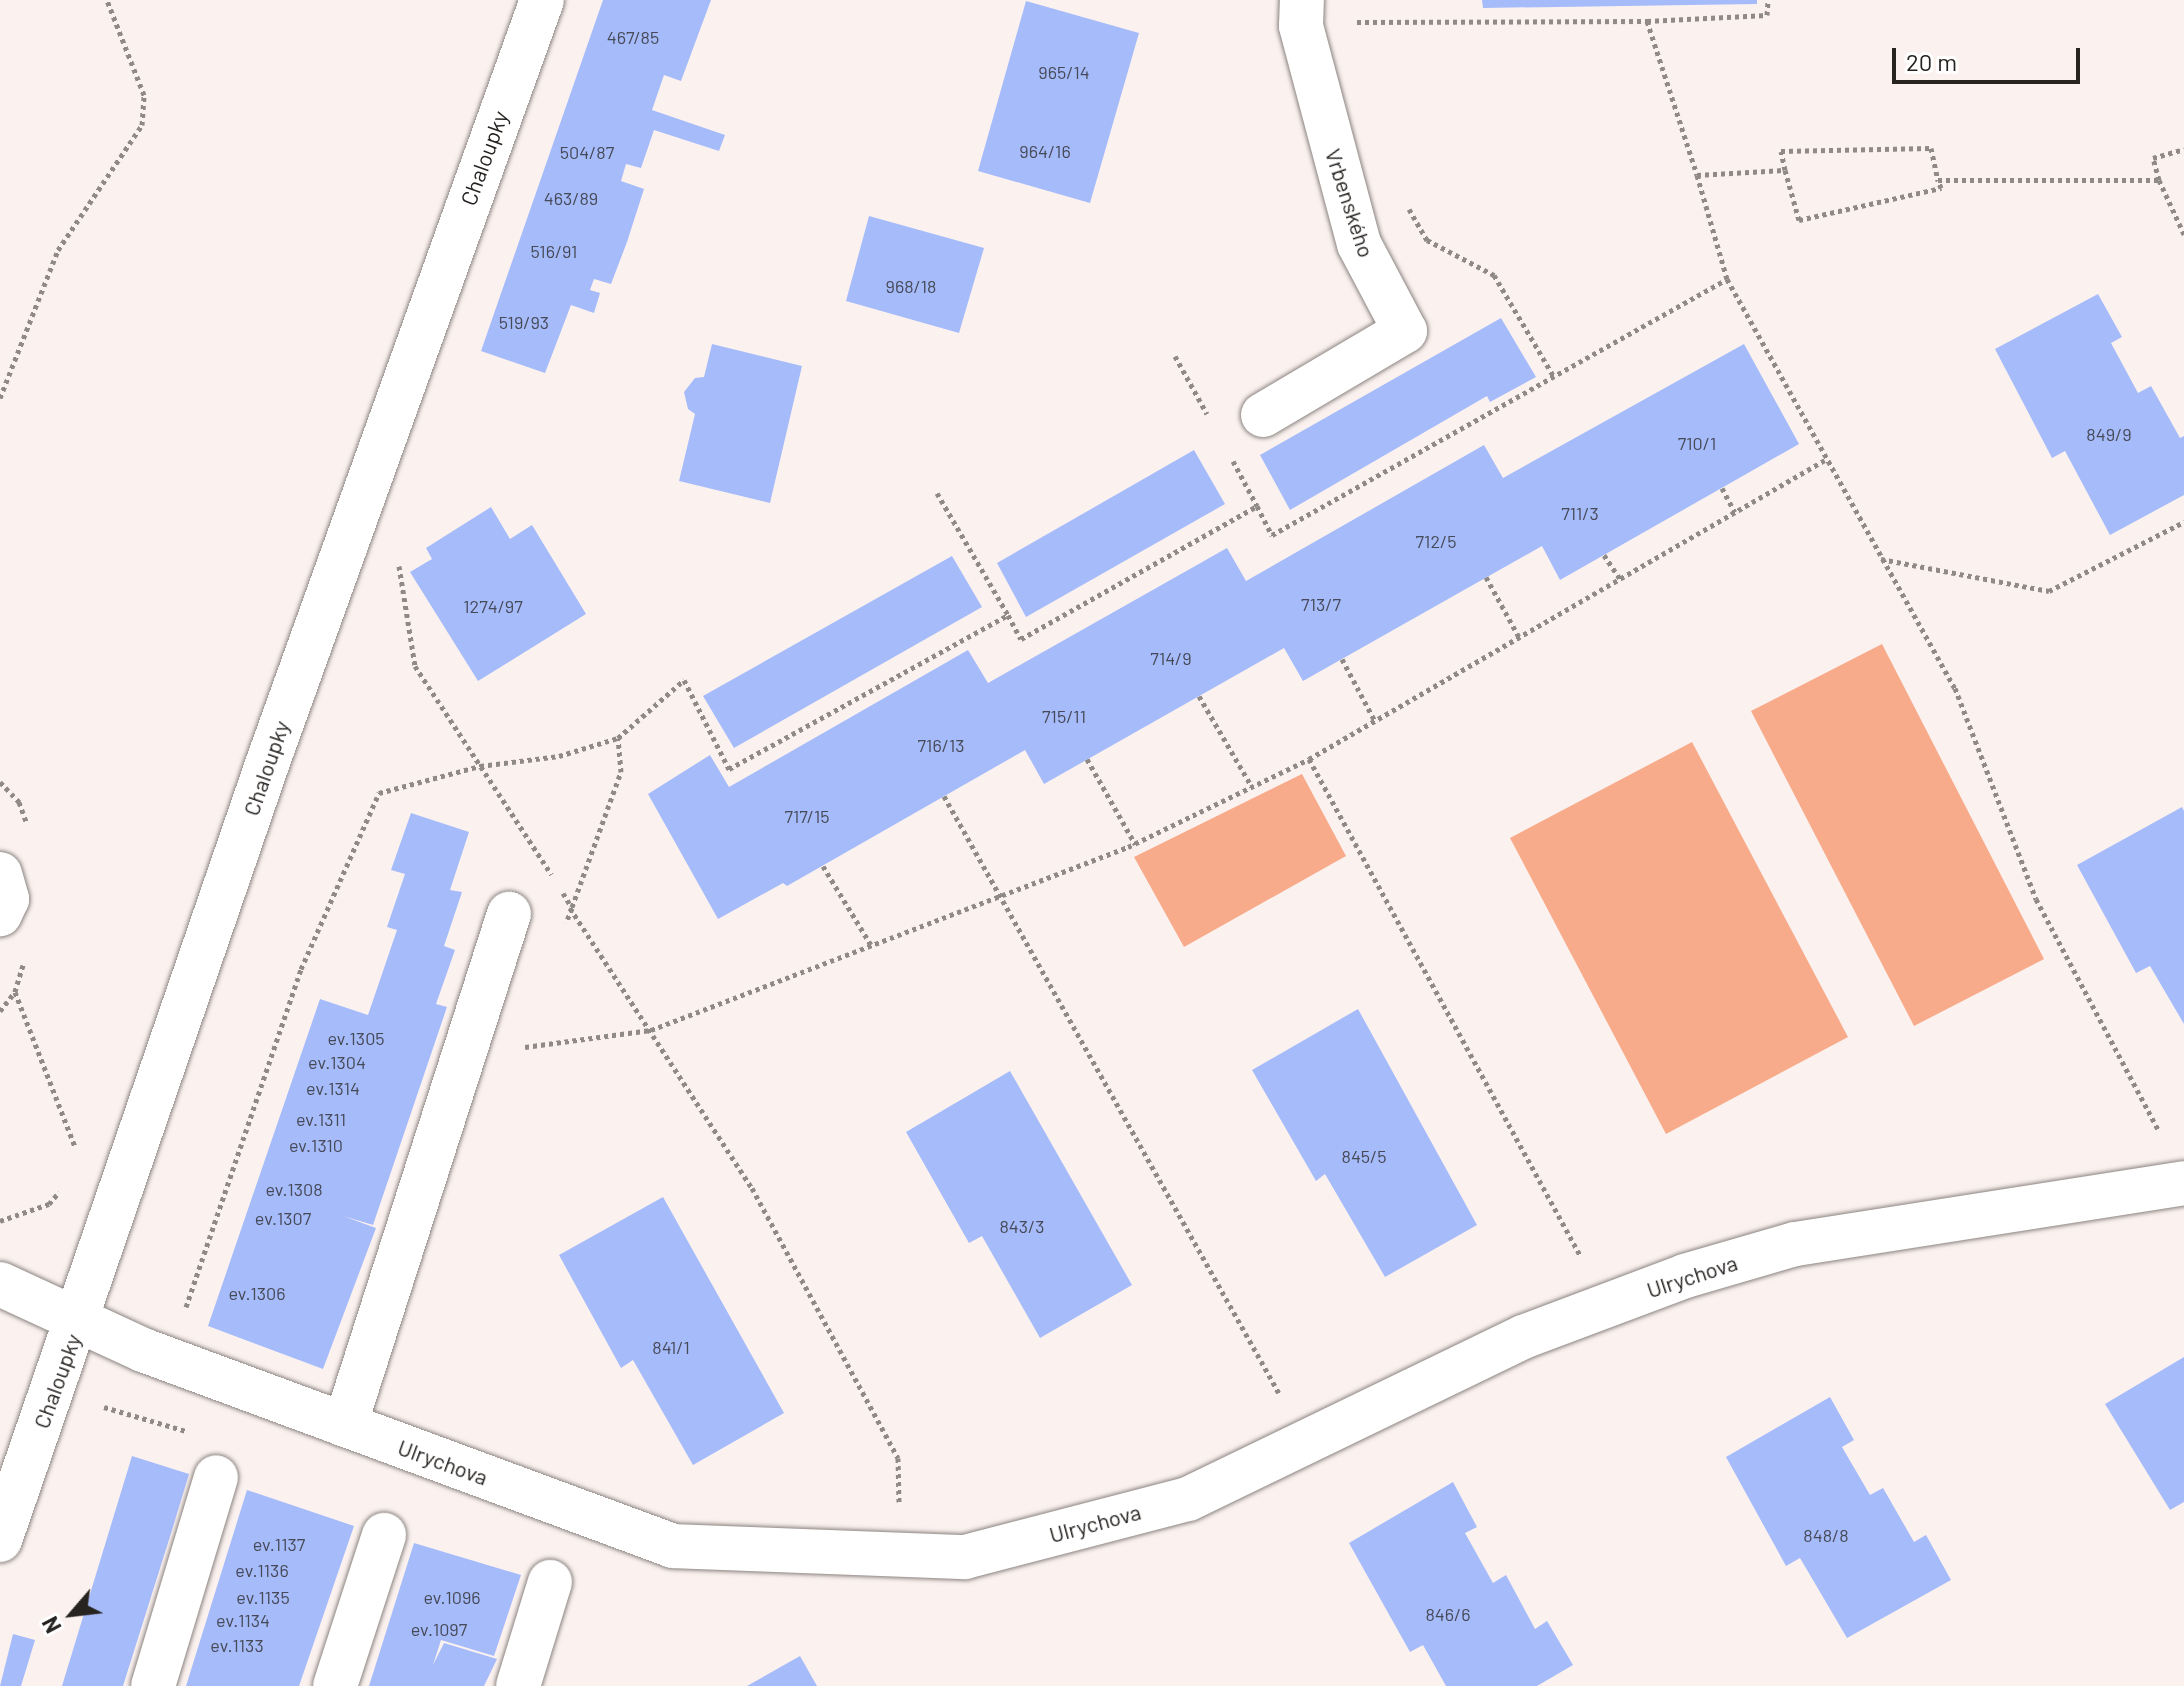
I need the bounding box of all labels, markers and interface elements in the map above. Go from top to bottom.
house number: 467/85 [607,26,659,48]
scale bar [1896,32,2084,82]
text: 20 m [1906,47,1957,76]
house number: 965/14 [1038,61,1090,83]
street label: Chaloupky [455,107,513,209]
house number: 964/16 [1019,140,1071,162]
house number: 504/87 [560,141,614,163]
street label: Vrbenského [1320,145,1380,261]
house number: 463/89 [544,187,598,209]
house number: 516/91 [531,240,577,262]
house number: 968/18 [886,275,936,297]
house number: 519/93 [499,311,549,333]
house number: 849/9 [2086,423,2132,445]
house number: 710/1 [1678,432,1716,454]
house number: 711/3 [1561,502,1599,524]
house number: 712/5 [1416,530,1456,552]
house number: 713/7 [1301,593,1341,615]
house number: 1274/97 [463,595,523,617]
house number: 714/9 [1150,647,1192,669]
house number: 715/11 [1042,705,1086,727]
street label: Chaloupky [237,717,295,819]
house number: 716/13 [918,734,964,756]
house number: 717/15 [784,805,830,827]
house number: ev.1305 [327,1027,385,1049]
house number: ev.1304 [308,1051,366,1073]
house number: ev.1314 [306,1077,360,1099]
house number: ev.1311 [296,1108,346,1130]
house number: ev.1310 [289,1134,343,1156]
house number: 845/5 [1342,1145,1386,1167]
house number: ev.1308 [265,1178,323,1200]
house number: ev.1307 [255,1207,311,1229]
house number: 843/3 [999,1215,1045,1237]
street label: Ulrychova [1643,1249,1741,1303]
house number: ev.1306 [228,1282,286,1304]
street label: Chaloupky [28,1330,86,1432]
house number: 841/1 [652,1336,690,1358]
street label: Ulrychova [394,1434,492,1490]
street label: Ulrychova [1046,1498,1144,1548]
house number: 848/8 [1803,1524,1849,1546]
house number: ev.1137 [253,1533,305,1555]
house number: ev.1136 [235,1559,289,1581]
north arrow [32,1574,112,1654]
house number: ev.1135 [236,1586,290,1608]
house number: ev.1096 [423,1586,481,1608]
house number: 846/6 [1425,1603,1471,1625]
house number: ev.1134 [216,1609,270,1631]
text: N [36,1613,66,1638]
house number: ev.1097 [411,1618,467,1640]
house number: ev.1133 [210,1634,264,1656]

